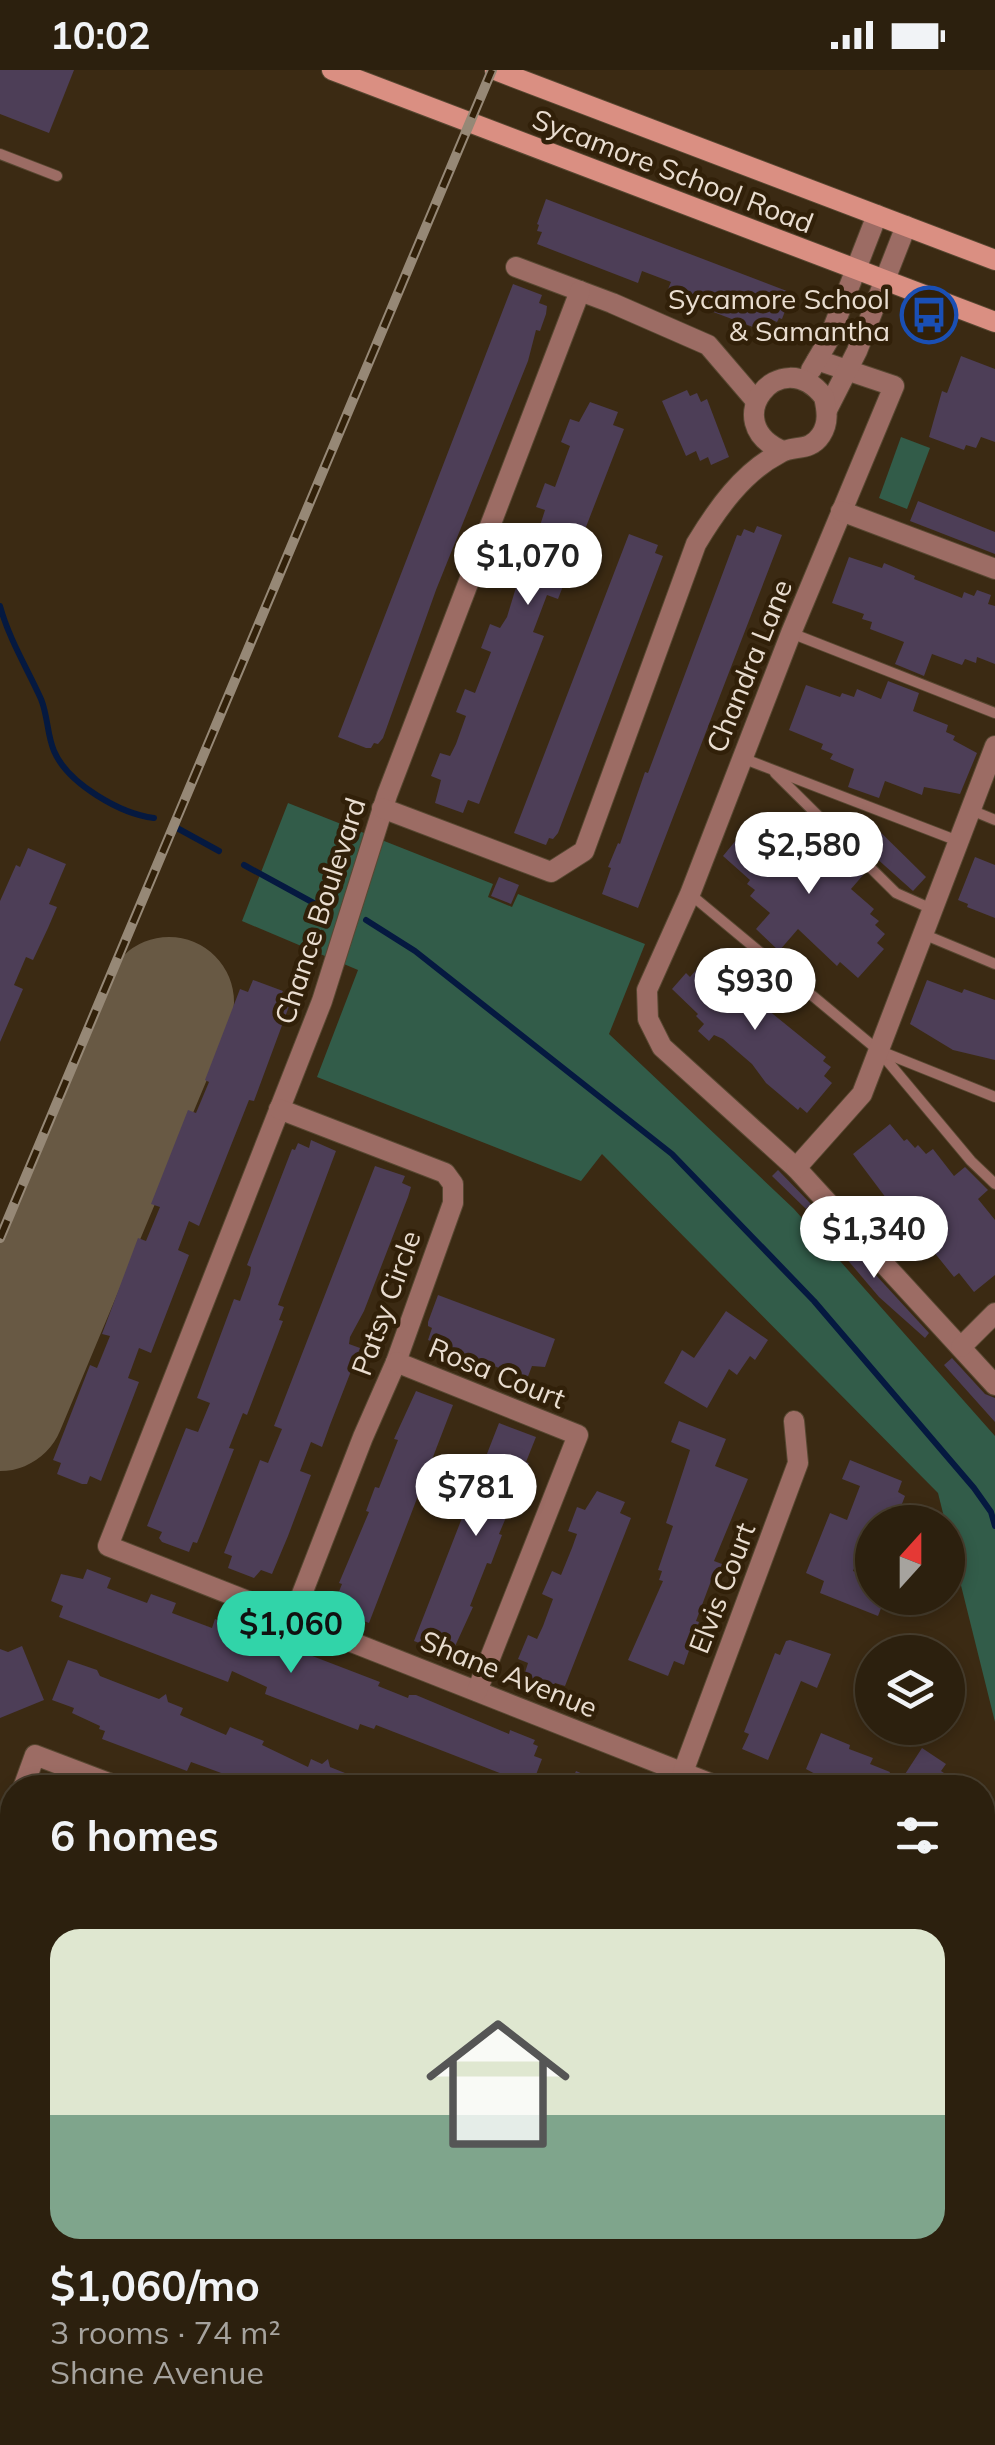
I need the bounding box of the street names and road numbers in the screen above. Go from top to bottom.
street label: Sycamore School Road [528,101,819,240]
street label: Chandra Lane [698,574,799,757]
street label: Chance Boulevard [266,793,373,1028]
street label: Patsy Circle [343,1226,428,1380]
street label: Rosa Court [424,1329,571,1416]
street label: Elvis Court [681,1517,762,1658]
street label: Shane Avenue [416,1622,602,1725]

